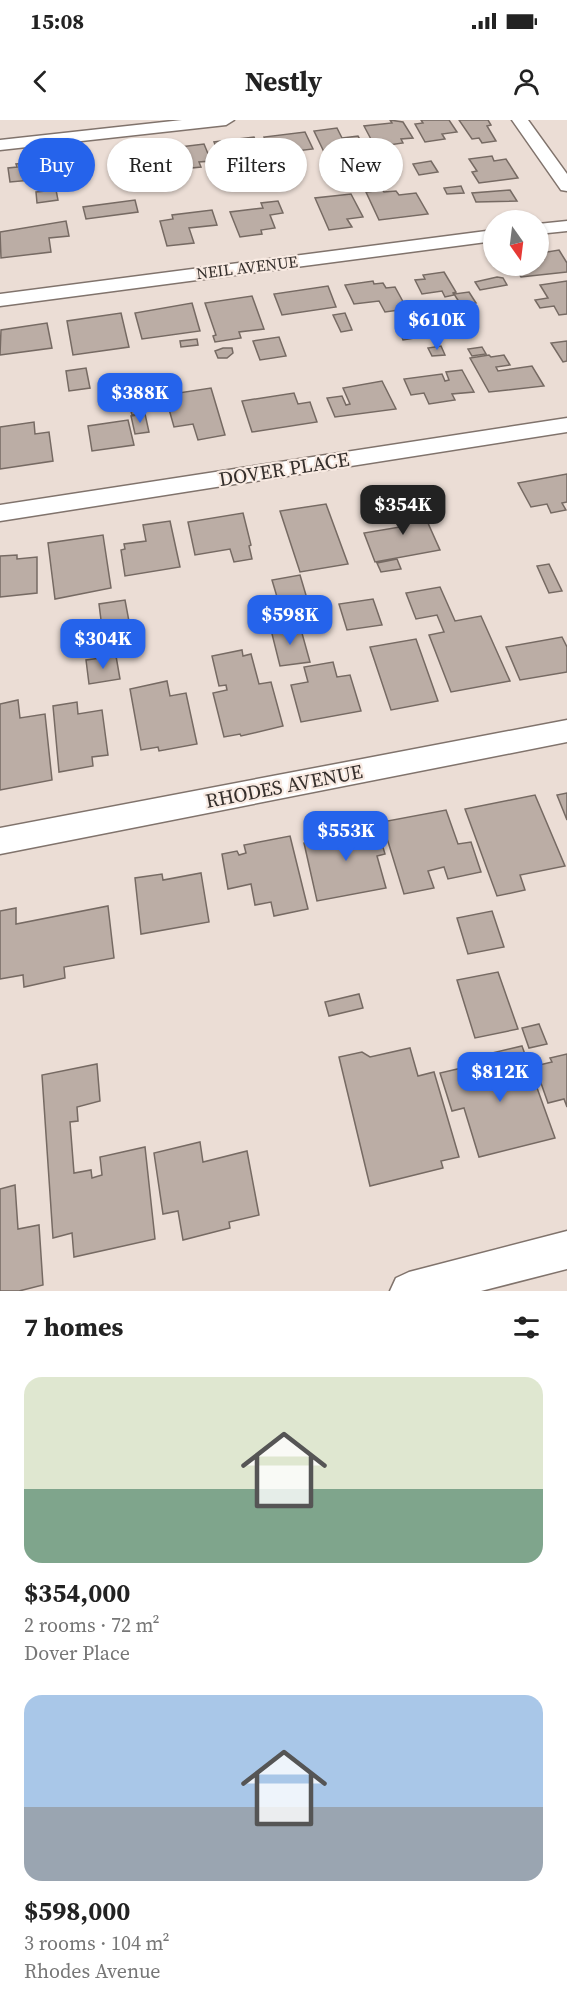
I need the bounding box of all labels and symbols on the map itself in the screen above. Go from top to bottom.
north arrow [483,210,549,276]
street label: NEIL AVENUE [195,250,299,284]
pin: $610K [395,300,479,351]
pin: $388K [98,373,182,424]
street label: DOVER PLACE [217,445,351,493]
pin: $354K [361,485,445,536]
pin: $598K [248,595,332,646]
pin: $304K [61,619,145,670]
street label: RHODES AVENUE [203,757,365,815]
pin: $553K [304,811,388,862]
pin: $812K [458,1052,542,1103]

